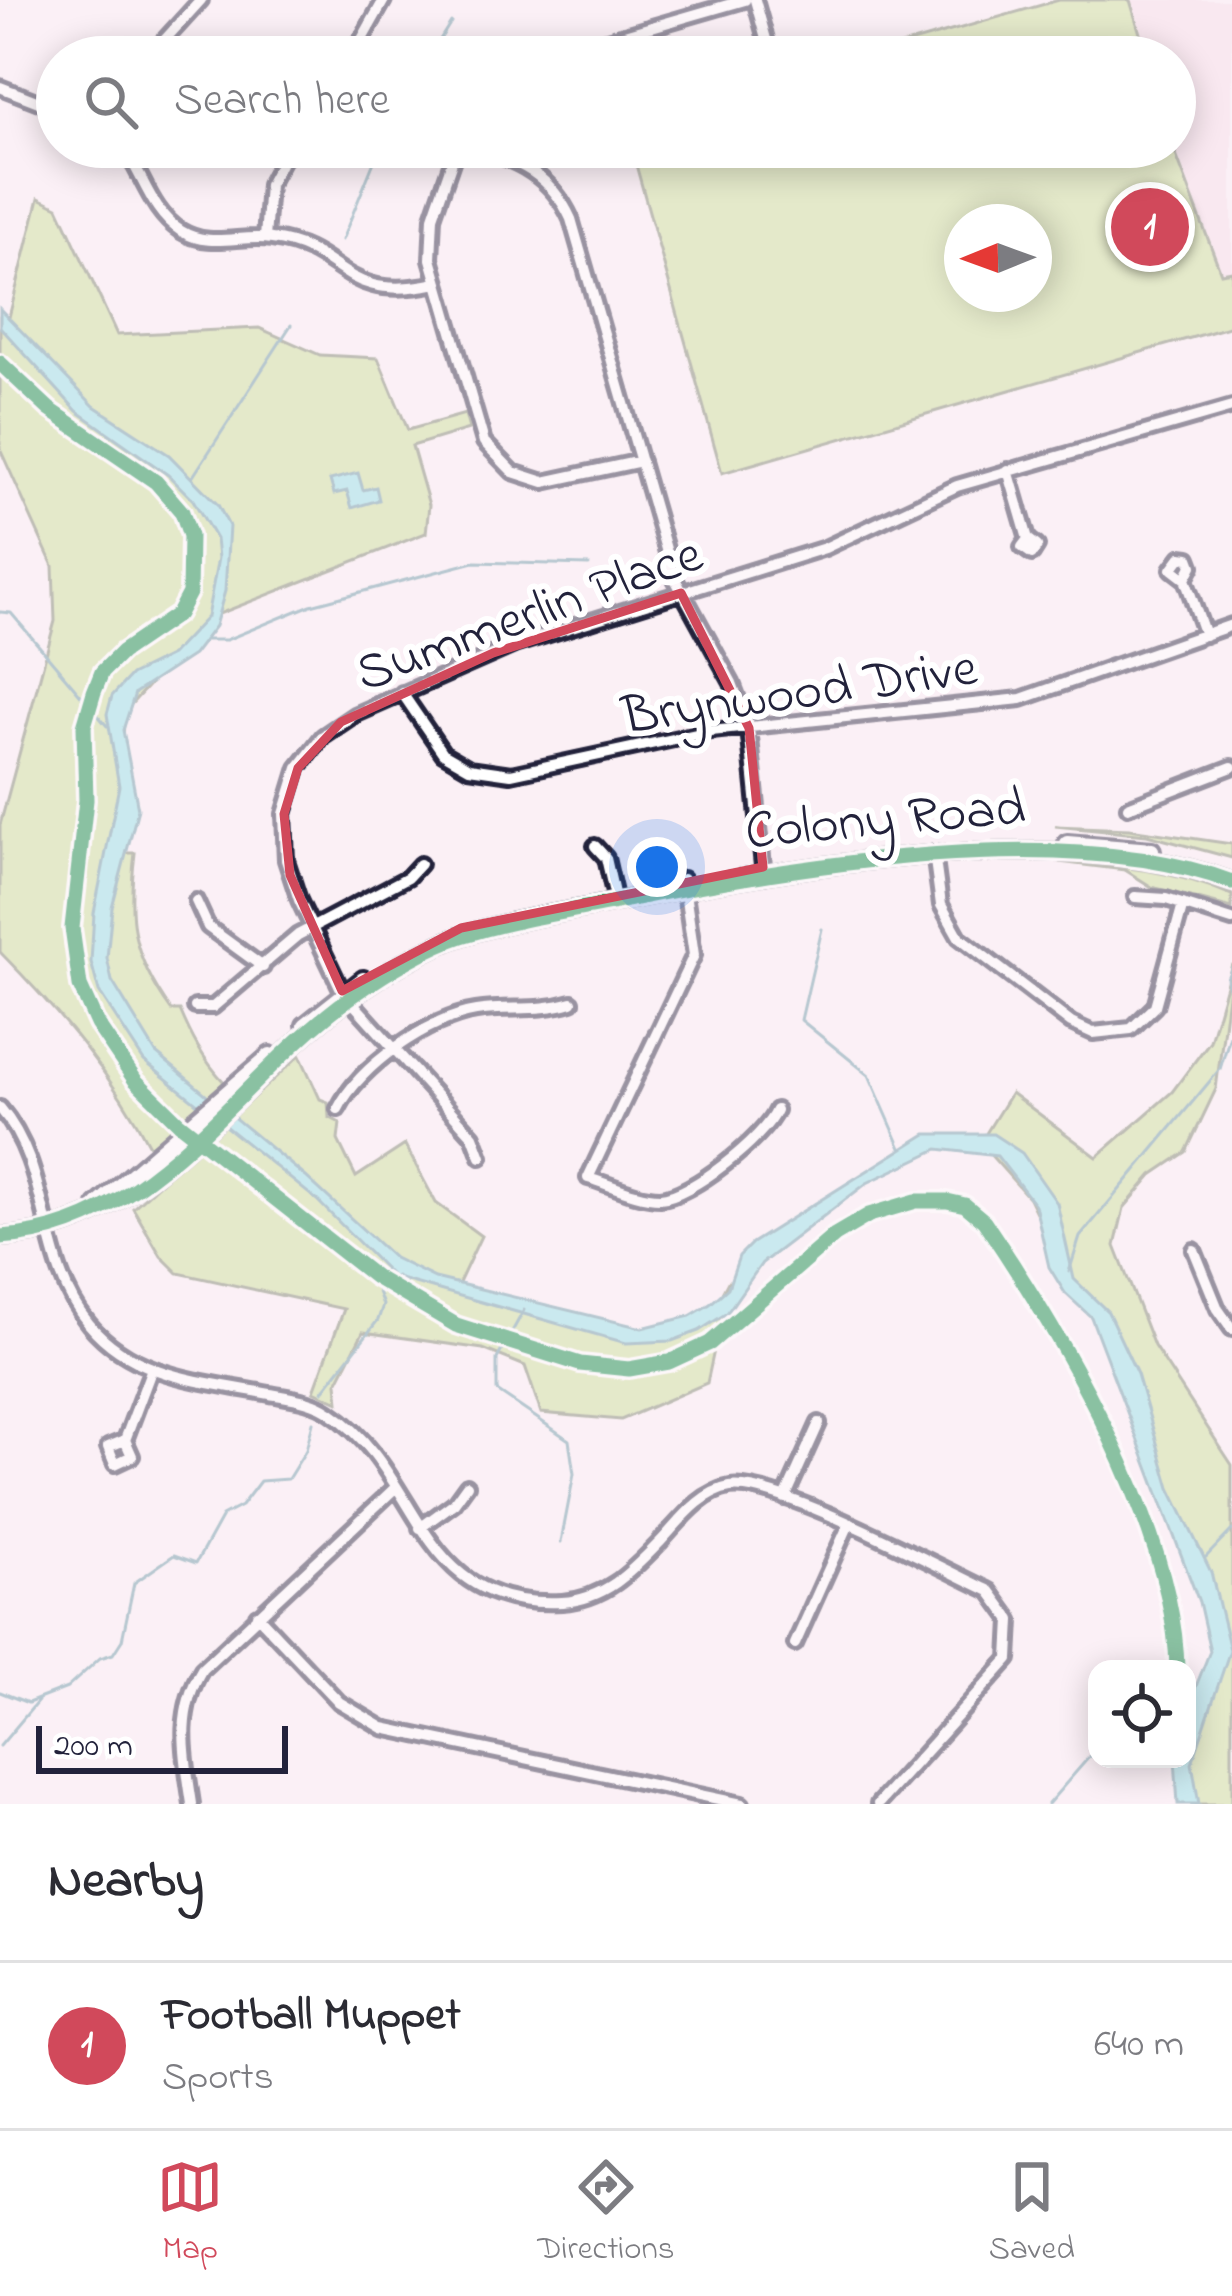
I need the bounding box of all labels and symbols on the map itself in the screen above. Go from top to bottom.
pin: 1 [1111,182,1189,272]
north arrow [944,204,1052,312]
street label: Summerlin Place [346,518,715,715]
street label: Brynwood Drive [615,631,983,759]
street label: Colony Road [742,771,1029,873]
your location [627,837,687,897]
scale bar [36,1720,288,1773]

